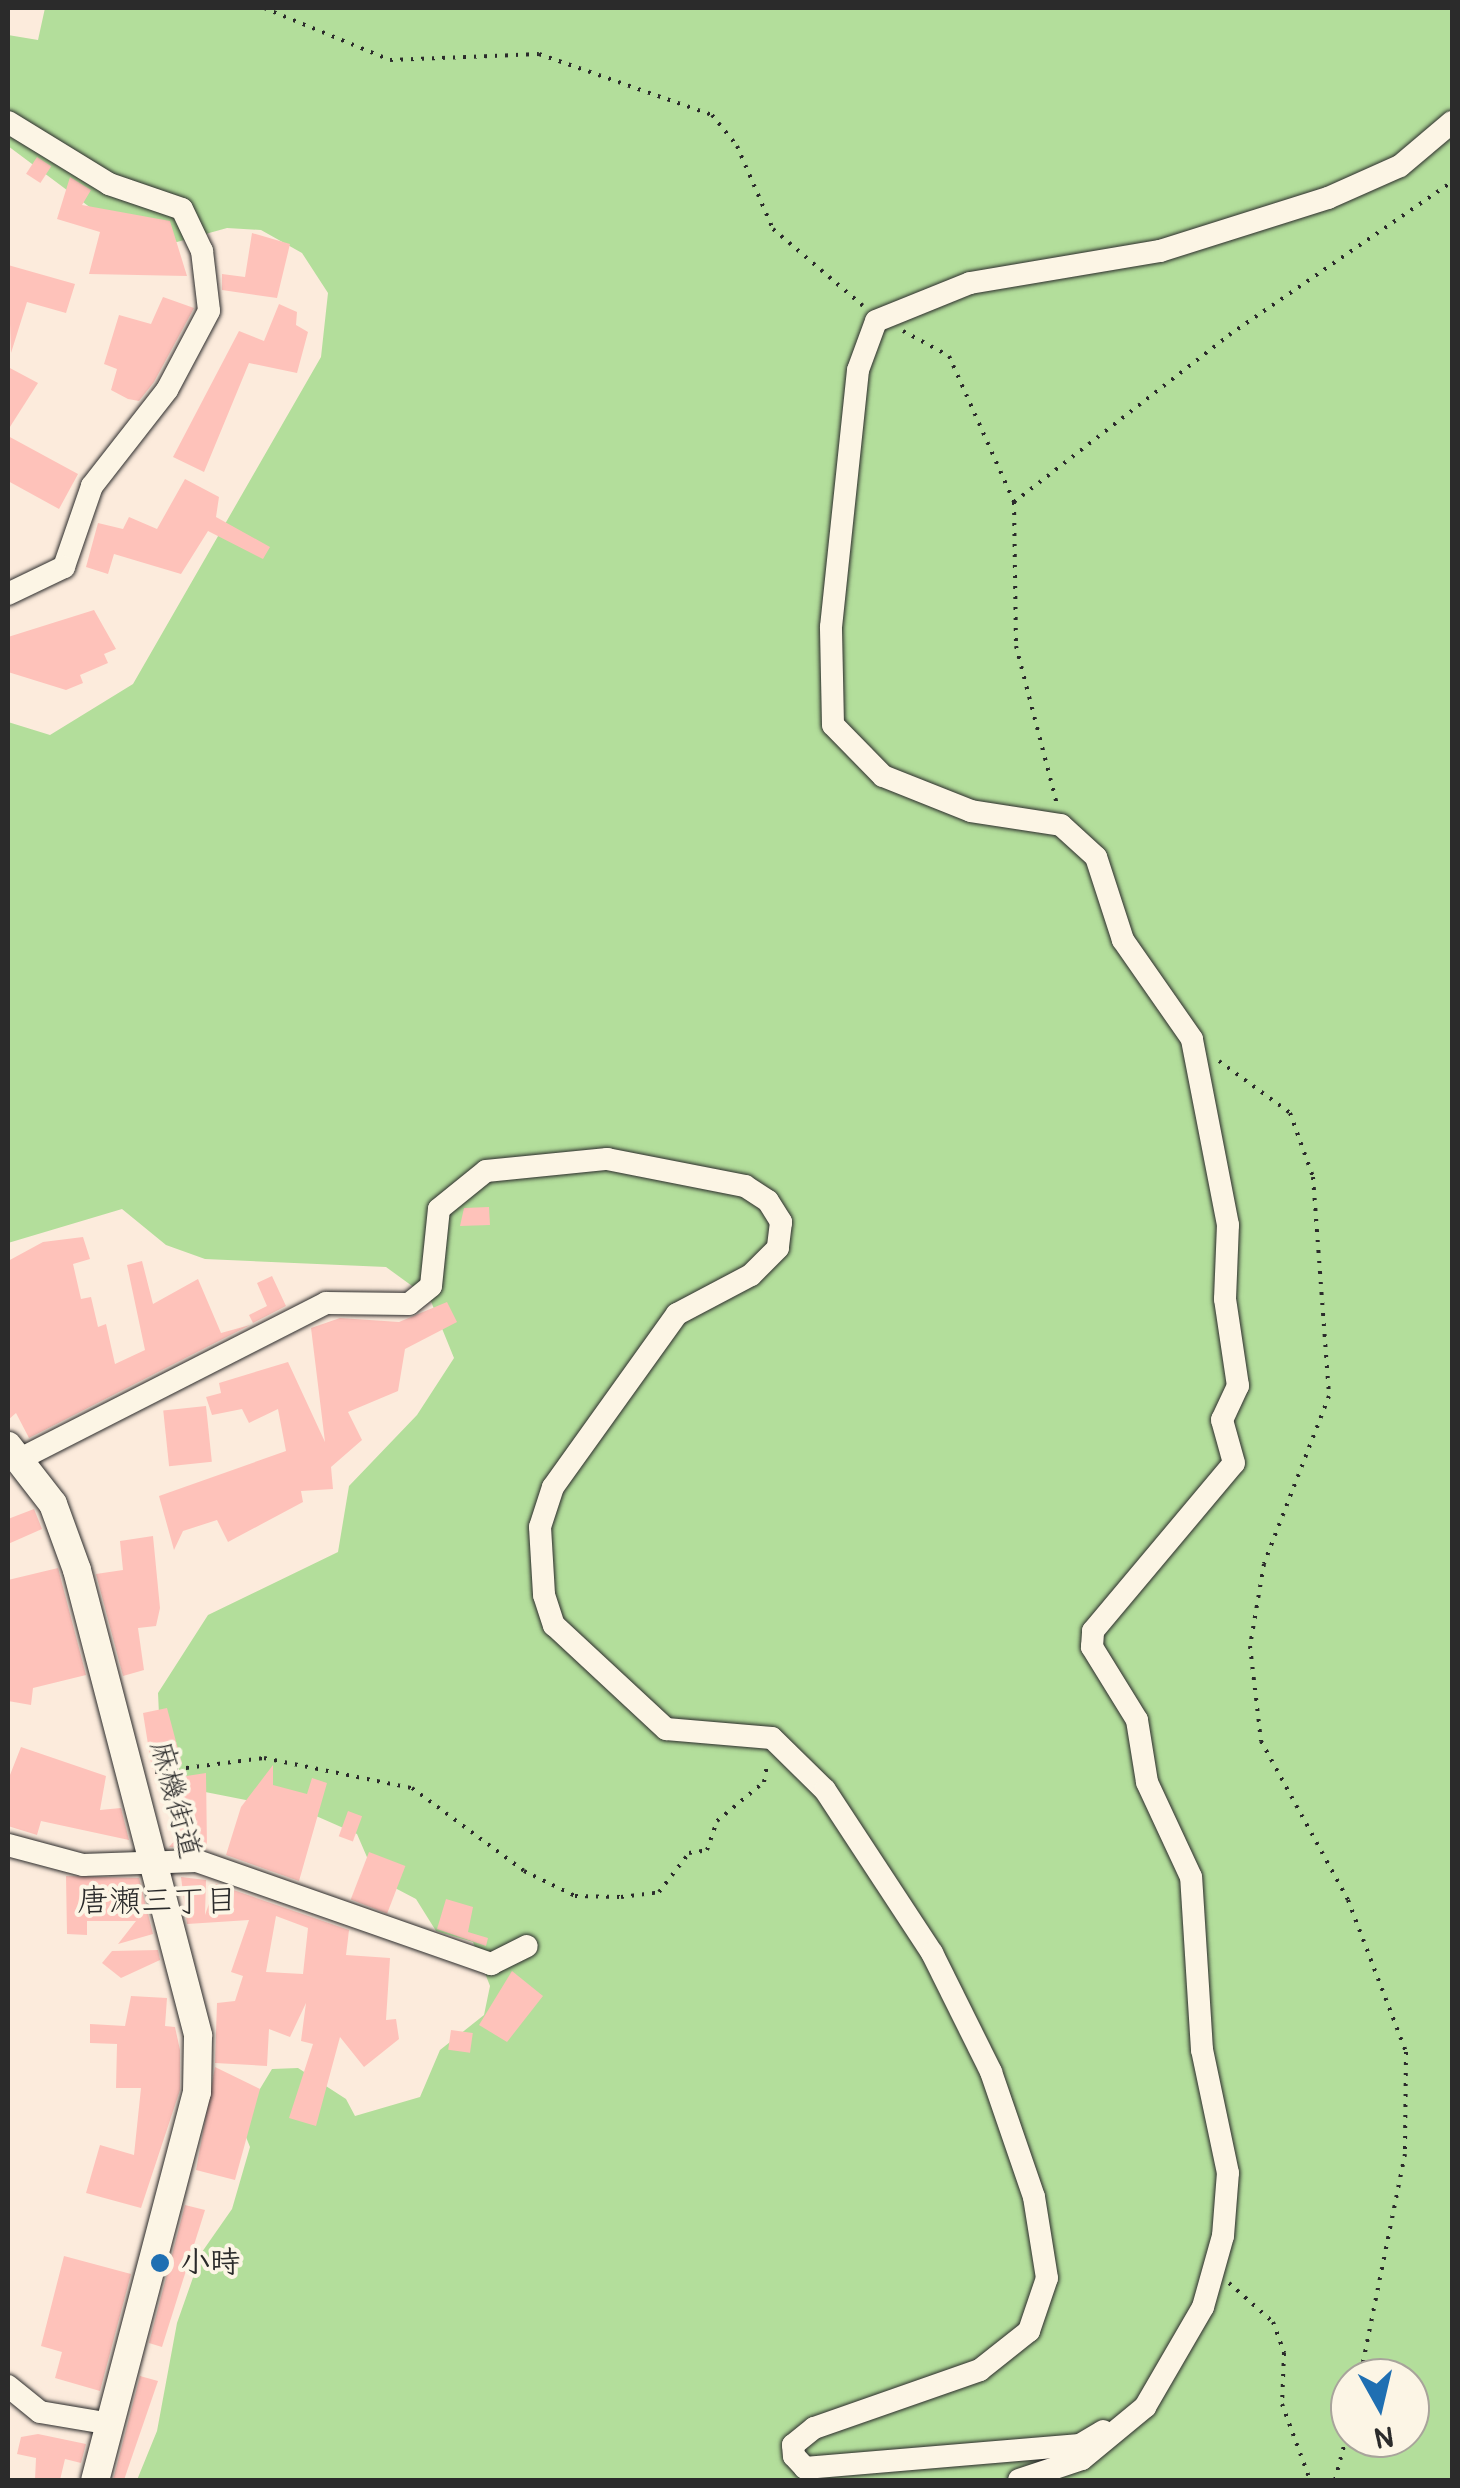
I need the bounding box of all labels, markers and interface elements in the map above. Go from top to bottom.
street label: 麻機街道 [142,1737,208,1863]
district label: 唐瀬三丁目 [77,1882,237,1920]
place label: 小時 [180,2245,240,2281]
marker: 小時 [149,2252,171,2274]
north arrow [1330,2358,1430,2458]
text: N [1372,2418,1396,2455]

